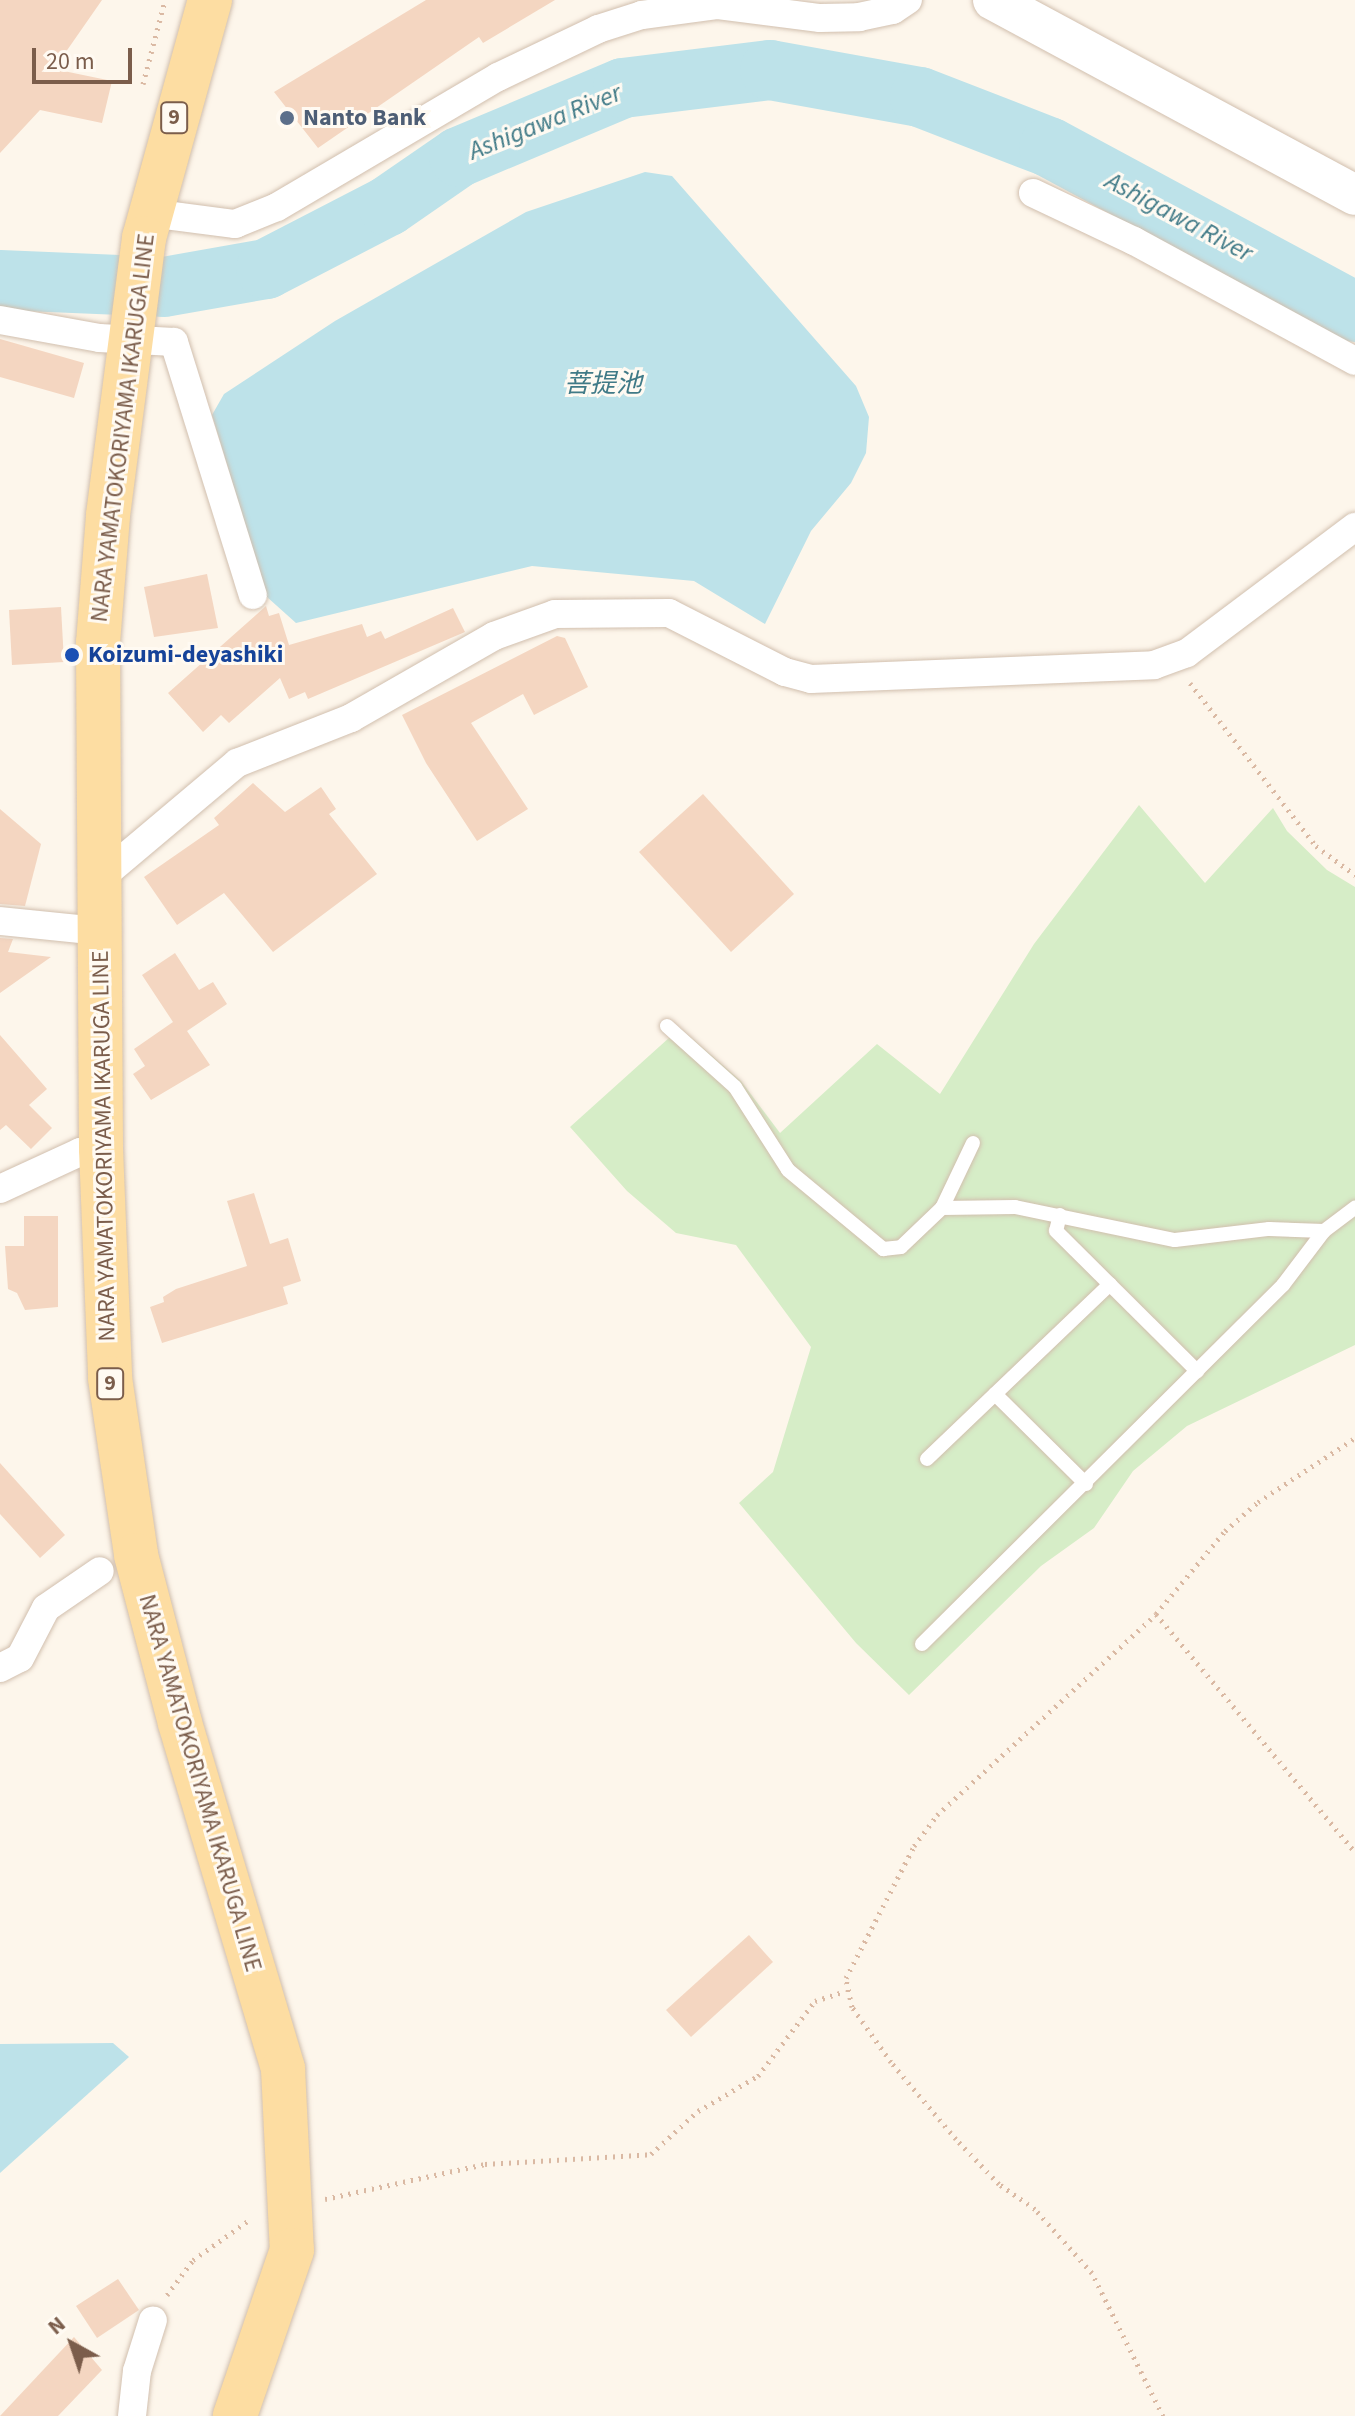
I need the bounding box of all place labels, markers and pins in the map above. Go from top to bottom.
place label: Nanto Bank [303,104,426,132]
marker: Nanto Bank [278,109,296,127]
place label: Koizumi-deyashiki [88,641,283,669]
marker: Koizumi-deyashiki [63,646,81,664]

